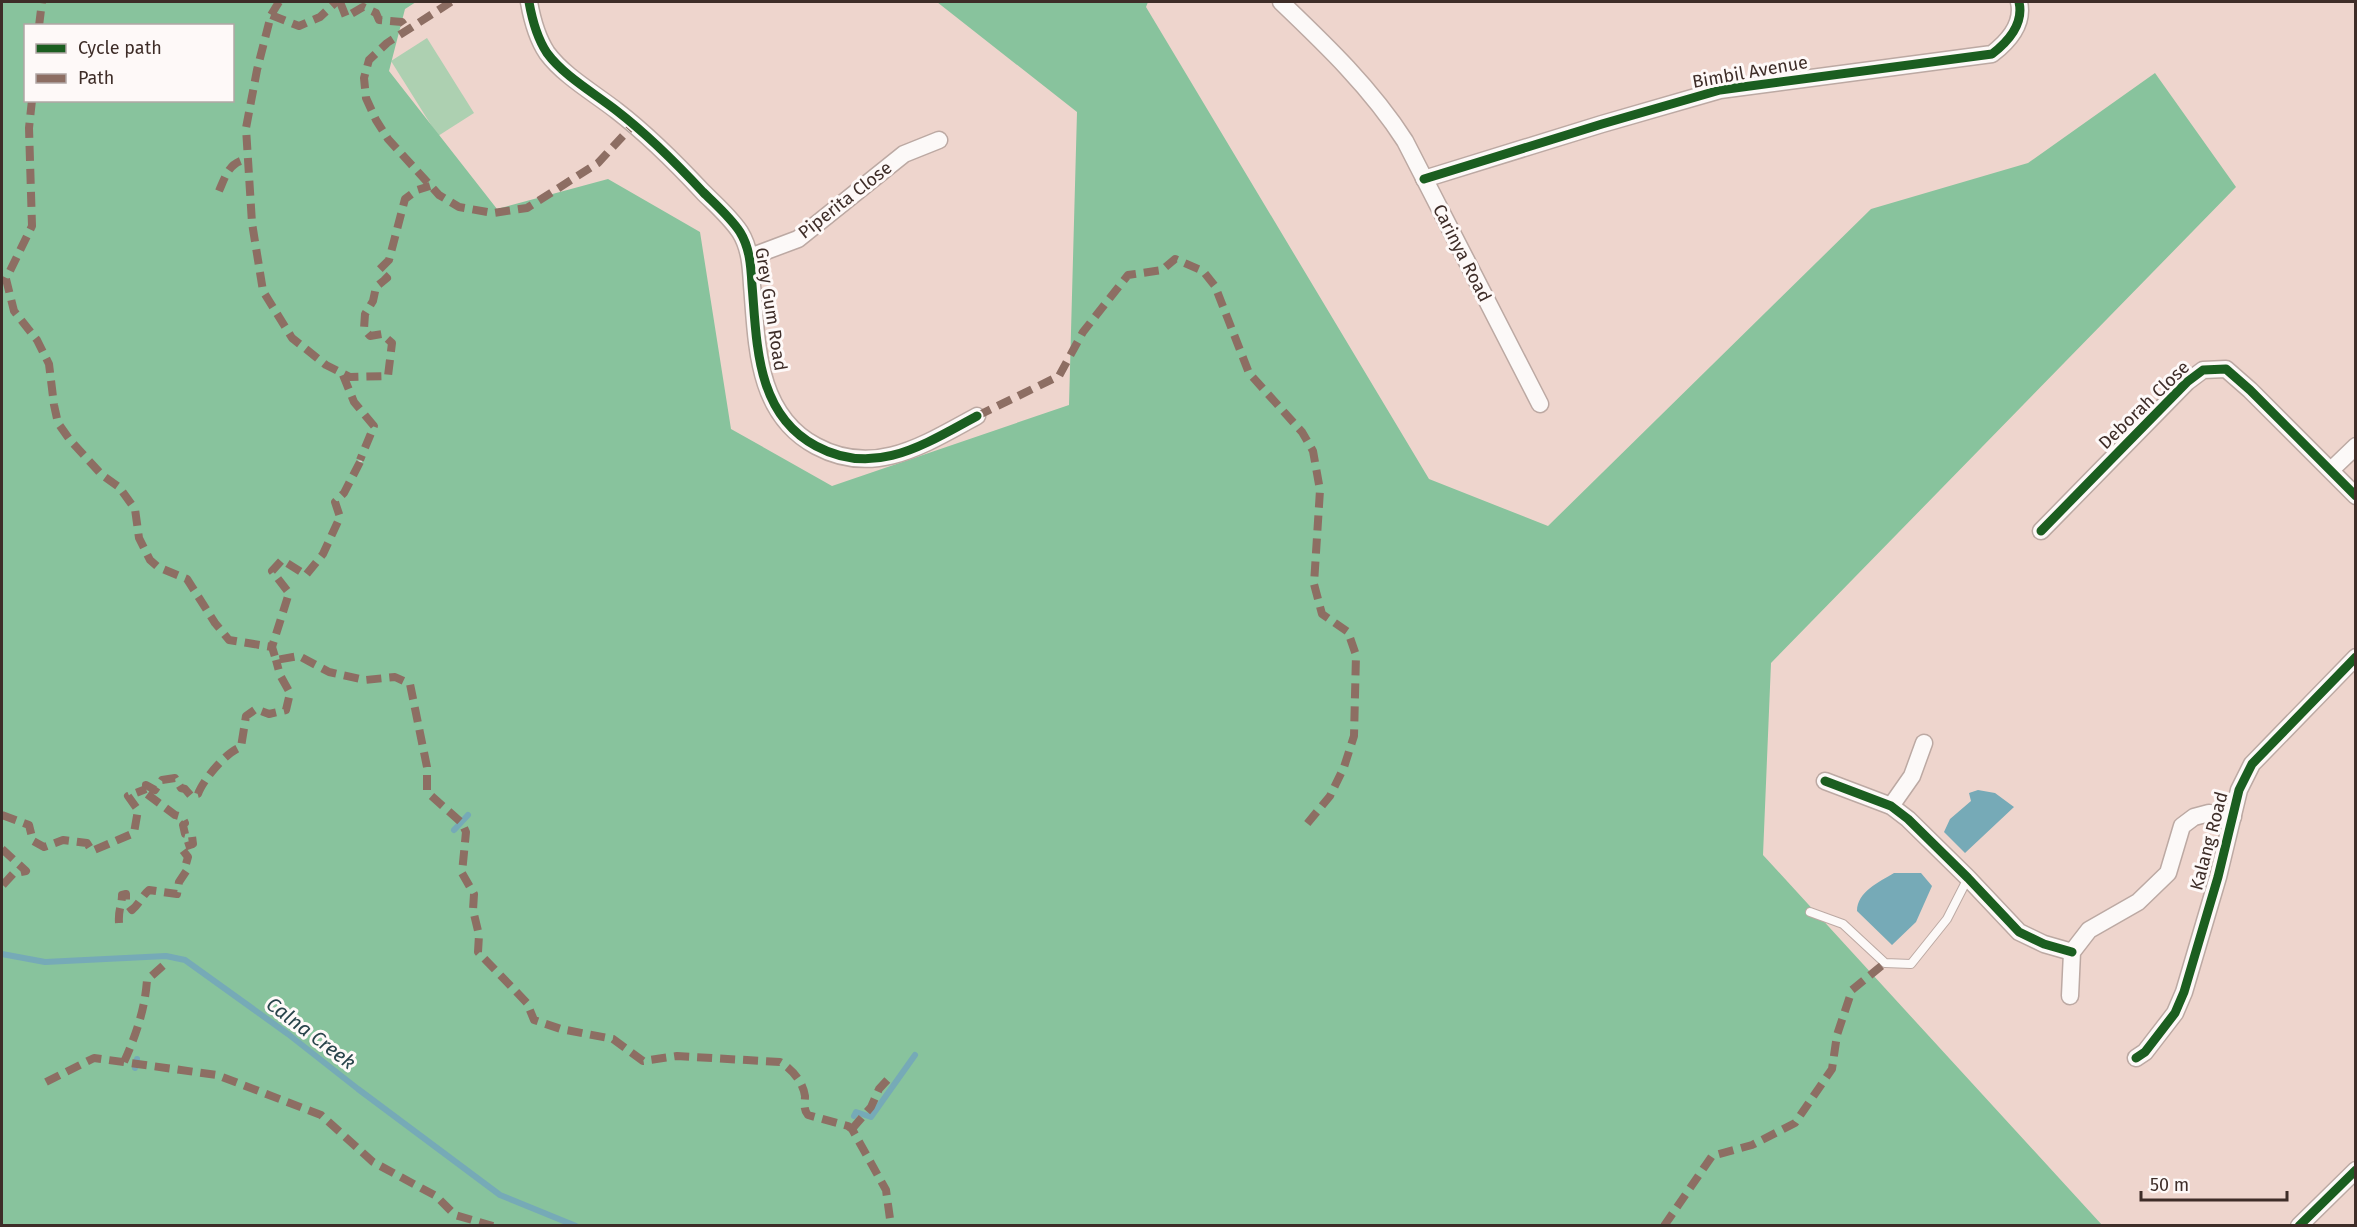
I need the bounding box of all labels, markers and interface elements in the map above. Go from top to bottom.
legend [24,24,234,102]
text: Cycle path [78,37,162,59]
street label: Bimbil Avenue [1690,51,1810,93]
text: Path [78,67,114,89]
street label: Piperita Close [794,157,896,243]
street label: Carinya Road [1428,200,1496,306]
street label: Grey Gum Road [750,246,792,372]
street label: Deborah Close [2094,356,2194,454]
street label: Kalang Road [2185,789,2233,893]
water label: Calna Creek [262,992,360,1074]
scale bar [2141,1164,2286,1202]
text: 50 m [2150,1174,2189,1196]

